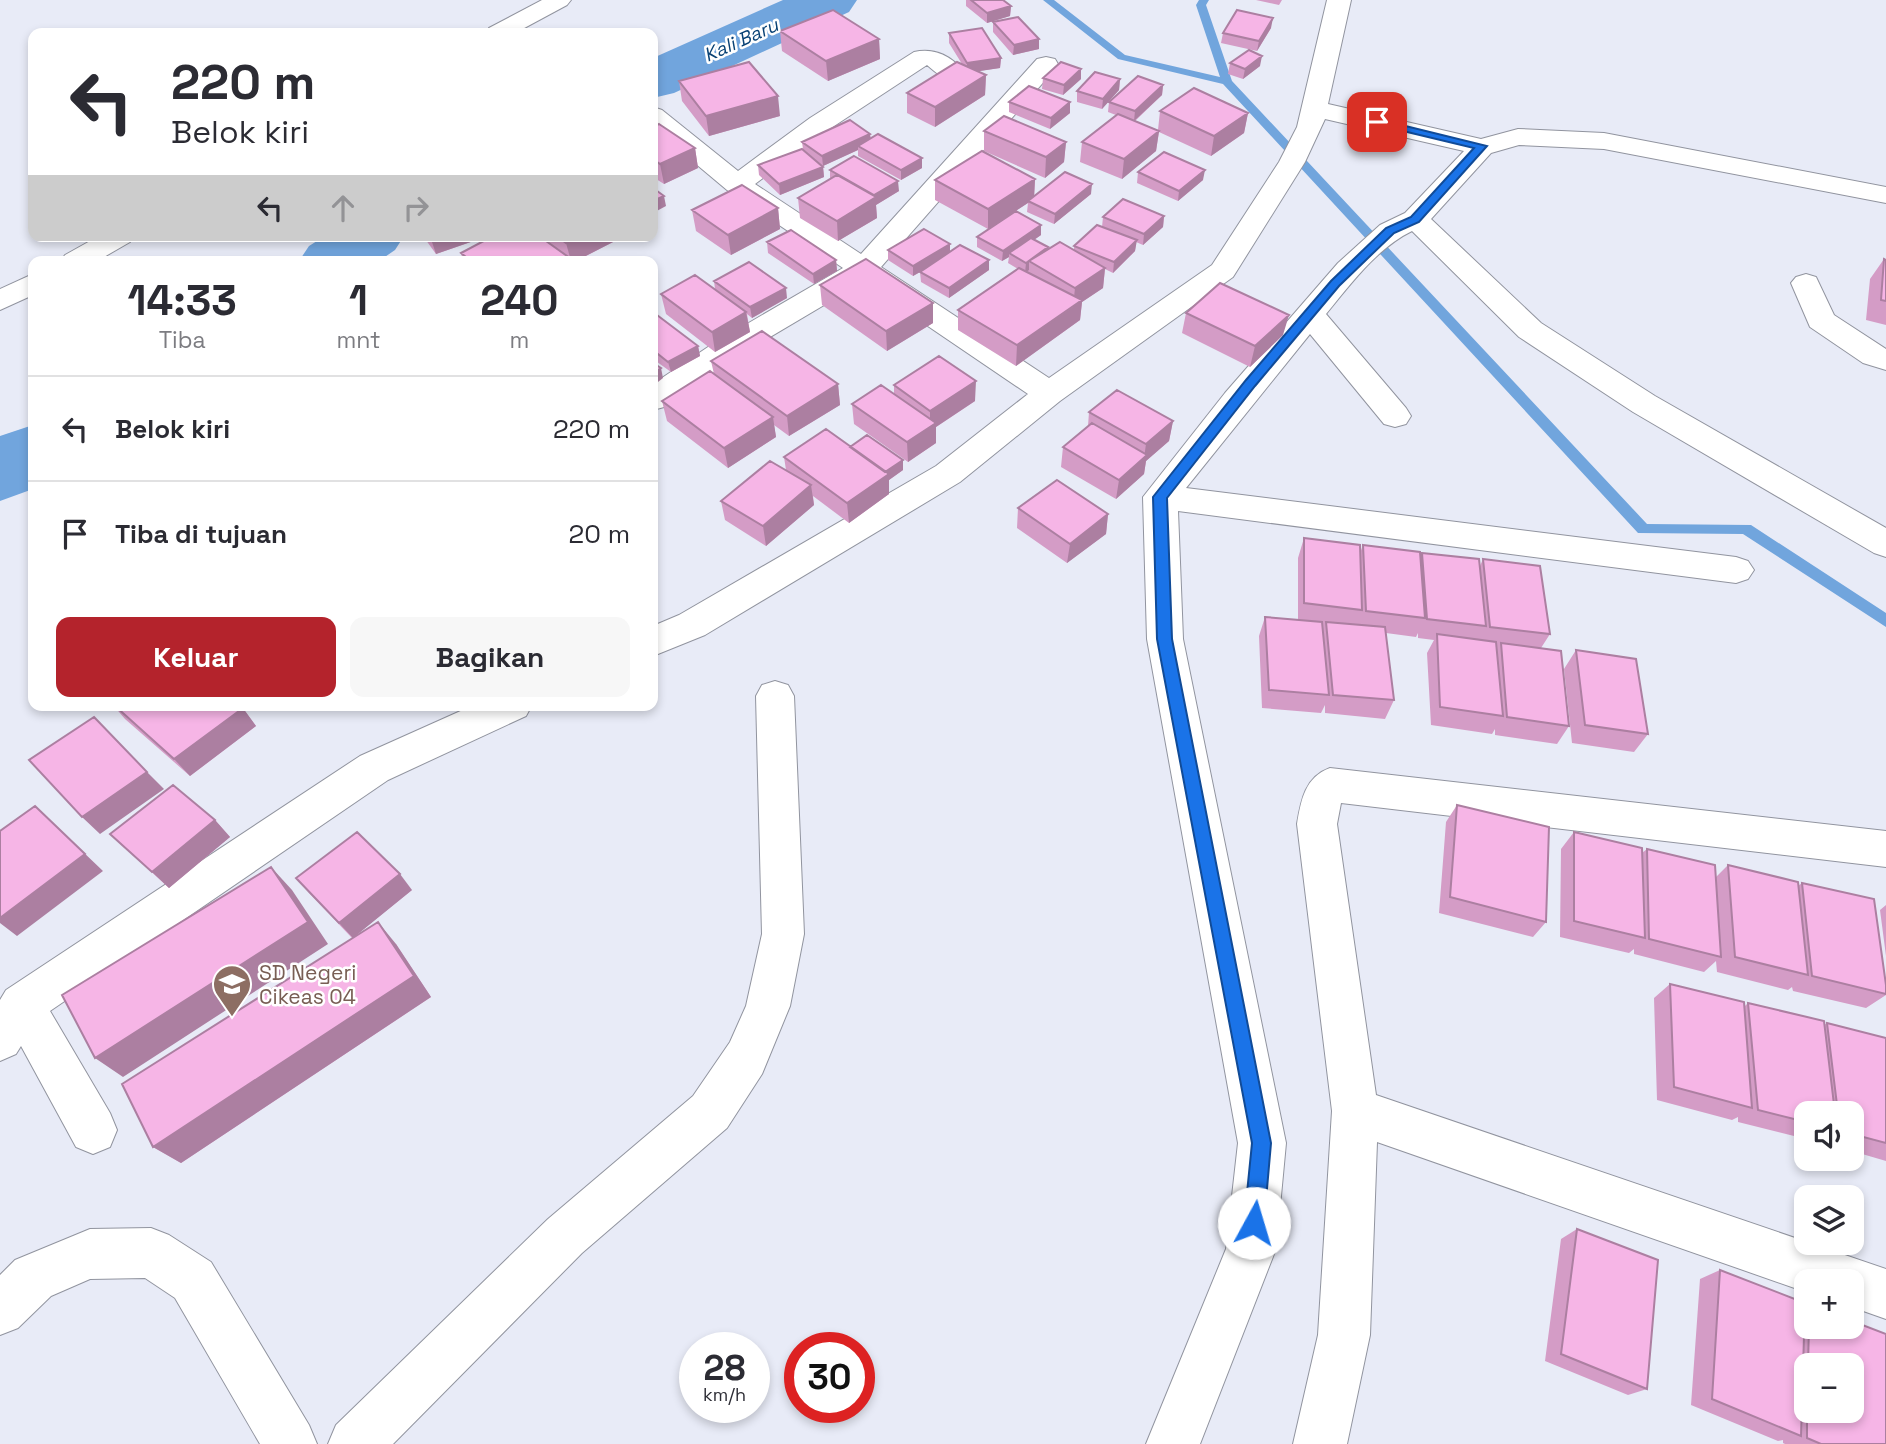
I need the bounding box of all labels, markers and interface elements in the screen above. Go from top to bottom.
water label: Kali Baru [700,12,783,67]
text: 220 m [171,51,315,113]
icon: left [56,56,147,147]
pin [1347,92,1407,152]
icon: arrive [1358,103,1396,141]
text: Belok kiri [171,112,309,152]
icon: left [251,189,289,227]
icon: ahead [324,189,362,227]
icon: right [397,189,435,227]
text: 14:33 [128,274,237,327]
text: 1 [349,274,368,327]
text: 240 [480,274,558,327]
text: Tiba [159,325,206,355]
text: mnt [336,325,381,355]
text: m [509,325,529,355]
icon: left [56,410,94,448]
text: Belok kiri [115,412,230,446]
text: 220 m [553,412,630,446]
icon: arrive [56,515,94,553]
text: Tiba di tujuan [115,517,287,551]
text: 20 m [569,517,630,551]
button: Keluar [56,617,336,697]
button: Bagikan [350,617,630,697]
place label: SD Negeri Cikeas 04 [259,959,356,1010]
school or university icon: SD Negeri Cikeas 04 [211,963,253,1018]
map controls [1794,1101,1864,1423]
button: sound [1794,1101,1864,1171]
button: layers [1794,1185,1864,1255]
position arrow [1217,1186,1291,1260]
button: + [1794,1269,1864,1339]
speed limit sign: 30 [784,1332,875,1423]
text: 28 [704,1346,745,1390]
button: − [1794,1353,1864,1423]
text: km/h [703,1383,746,1406]

